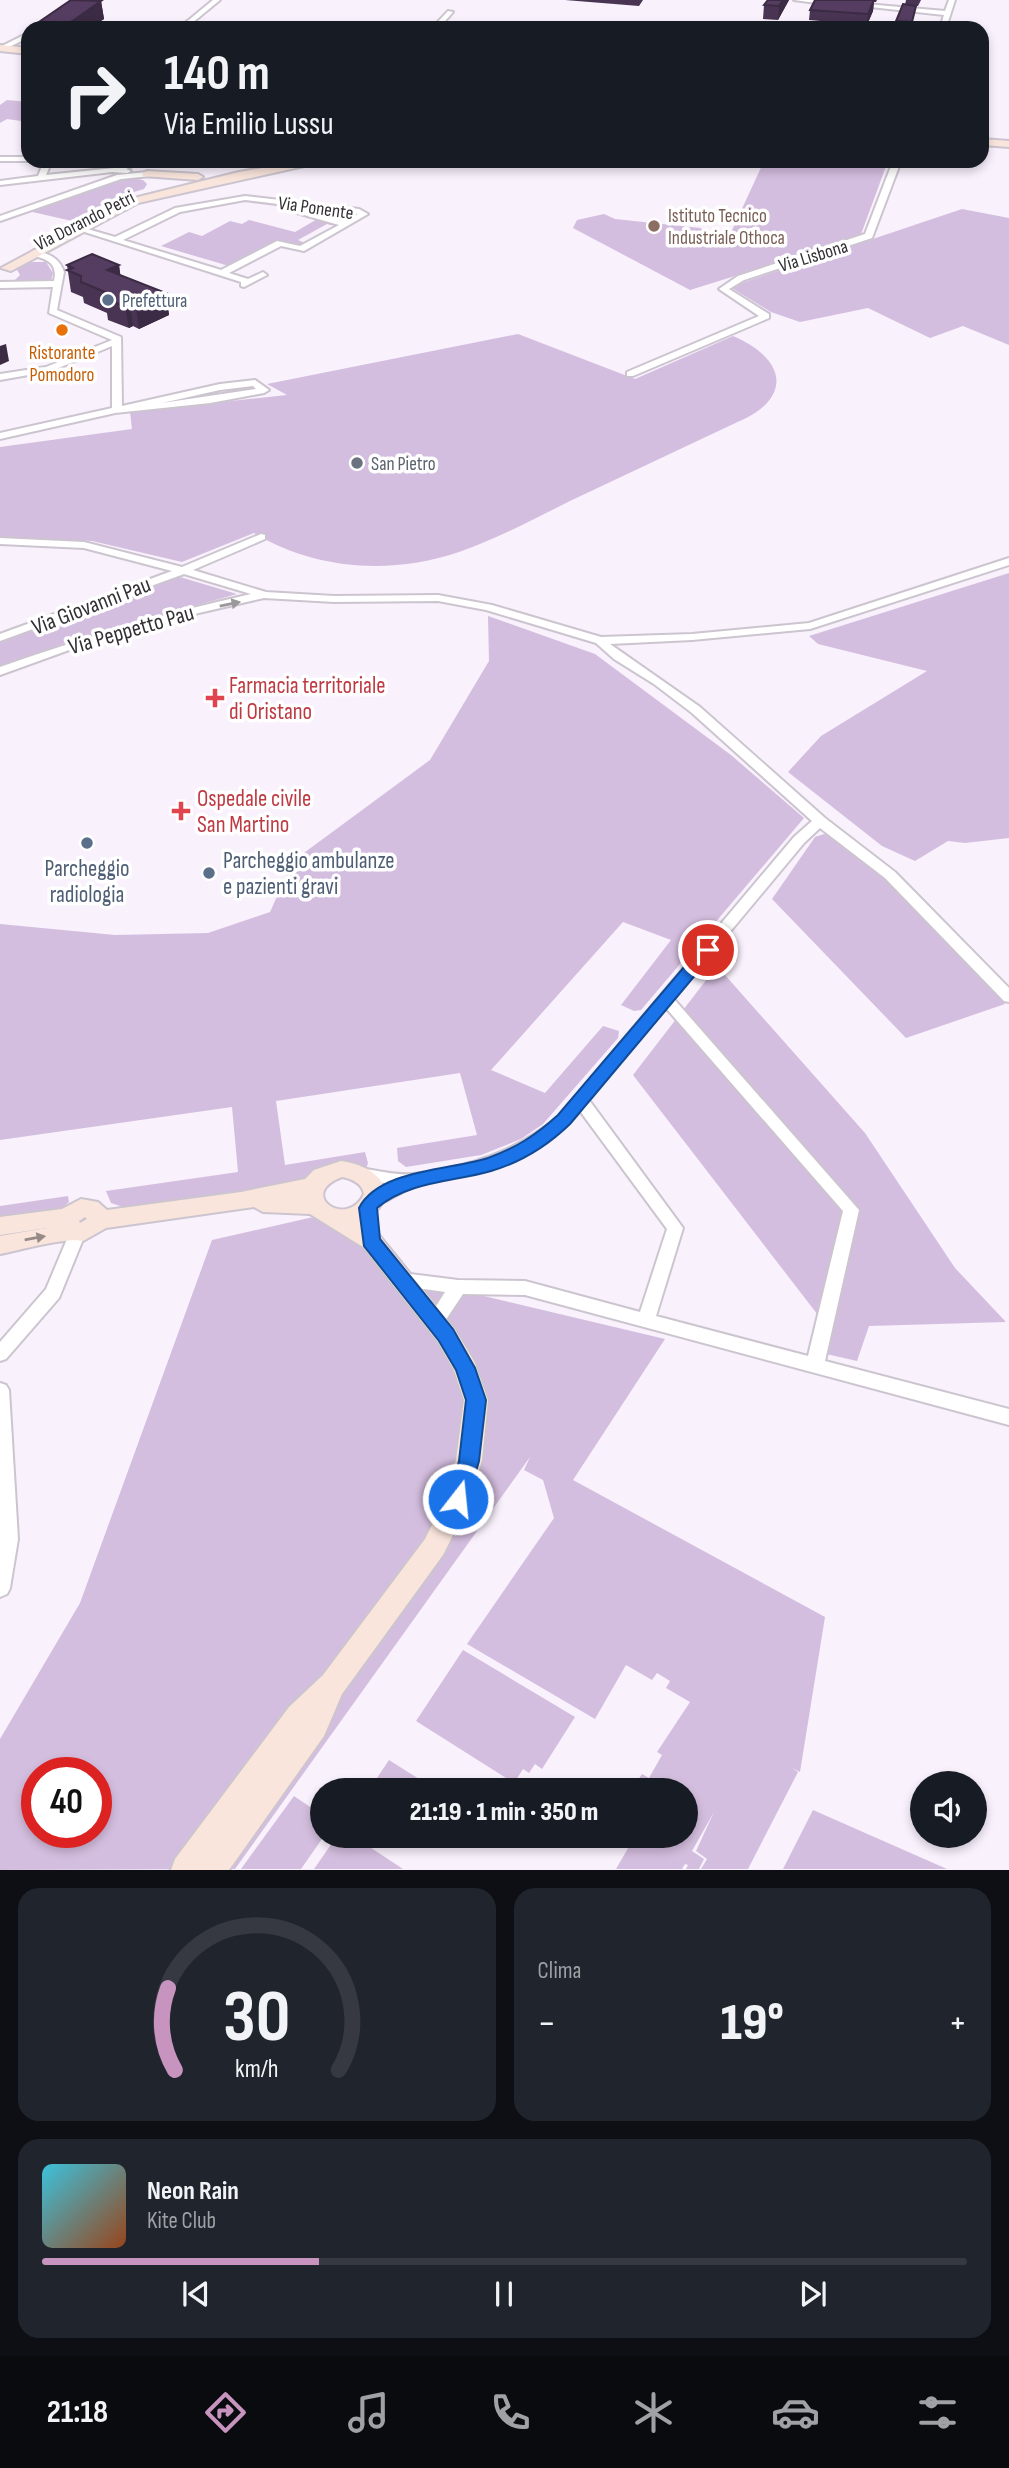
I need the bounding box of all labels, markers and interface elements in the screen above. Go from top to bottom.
text: 140 m [164,45,270,104]
icon: right [49,49,140,140]
text: Via Emilio Lussu [164,105,334,144]
street label: Via Dorando Petri [31,186,139,256]
street label: Via Ponente [277,192,355,225]
place label: Istituto Tecnico Industriale Othoca [668,205,785,250]
marker: Istituto Tecnico Industriale Othoca [646,218,662,234]
street label: Via Lisbona [776,235,851,278]
place label: Prefettura [122,290,187,313]
marker: Prefettura [100,292,116,308]
marker: Ristorante Pomodoro [54,322,70,338]
place label: Ristorante Pomodoro [29,342,95,387]
place label: San Pietro [371,453,436,476]
marker: San Pietro [349,455,365,471]
street label: Via Giovanni Pau [28,570,155,641]
one-way arrow [219,598,241,609]
street label: Via Peppetto Pau [65,599,197,661]
place label: Farmacia territoriale di Oristano [229,672,385,726]
marker: Farmacia territoriale di Oristano [207,690,223,706]
place label: Ospedale civile San Martino [197,785,311,839]
marker: Ospedale civile San Martino [171,801,191,821]
marker: Parcheggio radiologia [79,835,95,851]
place label: Parcheggio ambulanze e pazienti gravi [223,847,395,901]
place label: Parcheggio radiologia [45,855,129,909]
marker: Parcheggio ambulanze e pazienti gravi [201,865,217,881]
pin [678,920,738,980]
icon: arrive [689,931,727,969]
one-way arrow [25,1232,47,1243]
position arrow [421,1462,495,1536]
speed limit sign: 40 [21,1757,112,1848]
map controls [910,1771,987,1848]
button: sound [910,1771,987,1848]
text: 21:19 · 1 min · 350 m [410,1797,598,1828]
text: Clima [538,1957,581,1985]
text: 30 [223,1975,290,2063]
text: 19° [721,1992,784,2055]
text: − [538,2001,556,2046]
text: + [948,2001,967,2046]
text: km/h [235,2054,278,2085]
text: Neon Rain [147,2176,239,2207]
text: Kite Club [147,2207,216,2235]
icon: previous [177,2275,215,2313]
icon: pause [485,2275,523,2313]
icon: next [794,2275,832,2313]
icon: directions [201,2388,250,2437]
icon: music [344,2388,393,2437]
icon: phone [486,2388,535,2437]
icon: climate [629,2388,678,2437]
icon: car [771,2388,820,2437]
icon: filters [913,2388,962,2437]
text: 21:18 [47,2393,108,2432]

